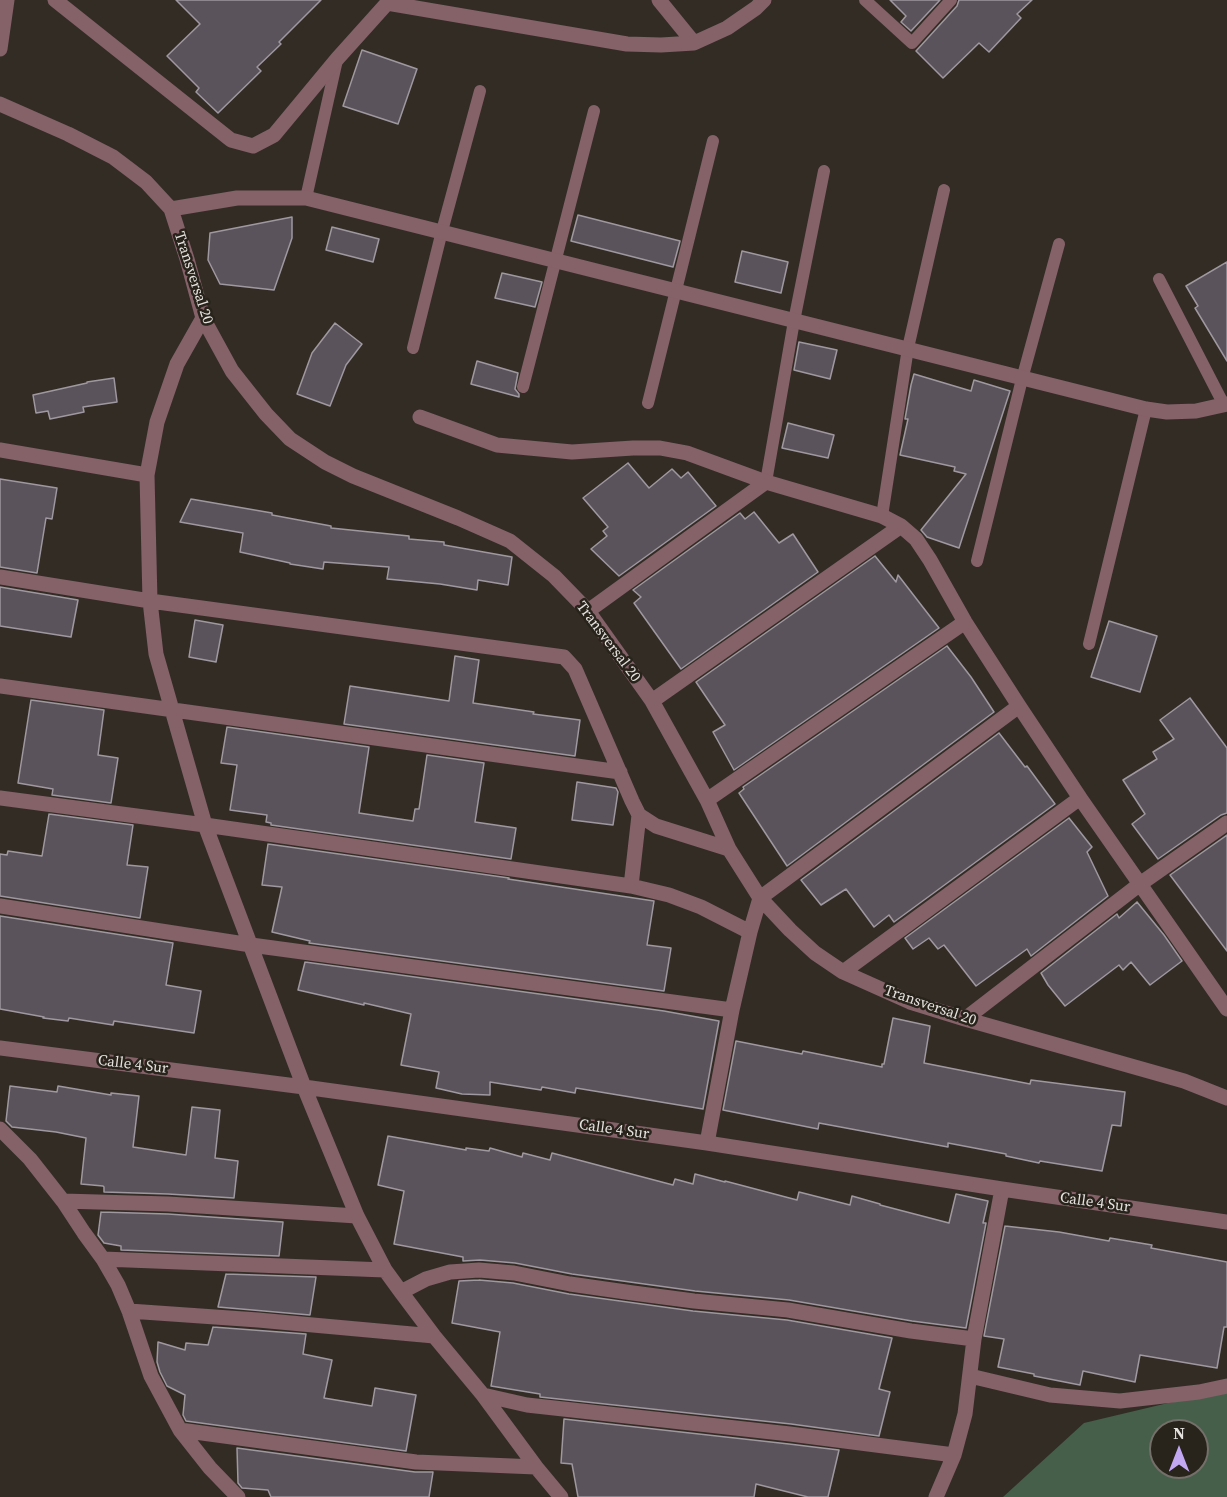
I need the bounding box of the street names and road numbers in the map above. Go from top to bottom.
street label: Transversal 20 [170,229,216,327]
street label: Transversal 20 [572,598,644,686]
street label: Transversal 20 [882,982,978,1030]
street label: Calle 4 Sur [97,1052,169,1078]
street label: Calle 4 Sur [578,1116,650,1144]
street label: Calle 4 Sur [1059,1189,1131,1217]

